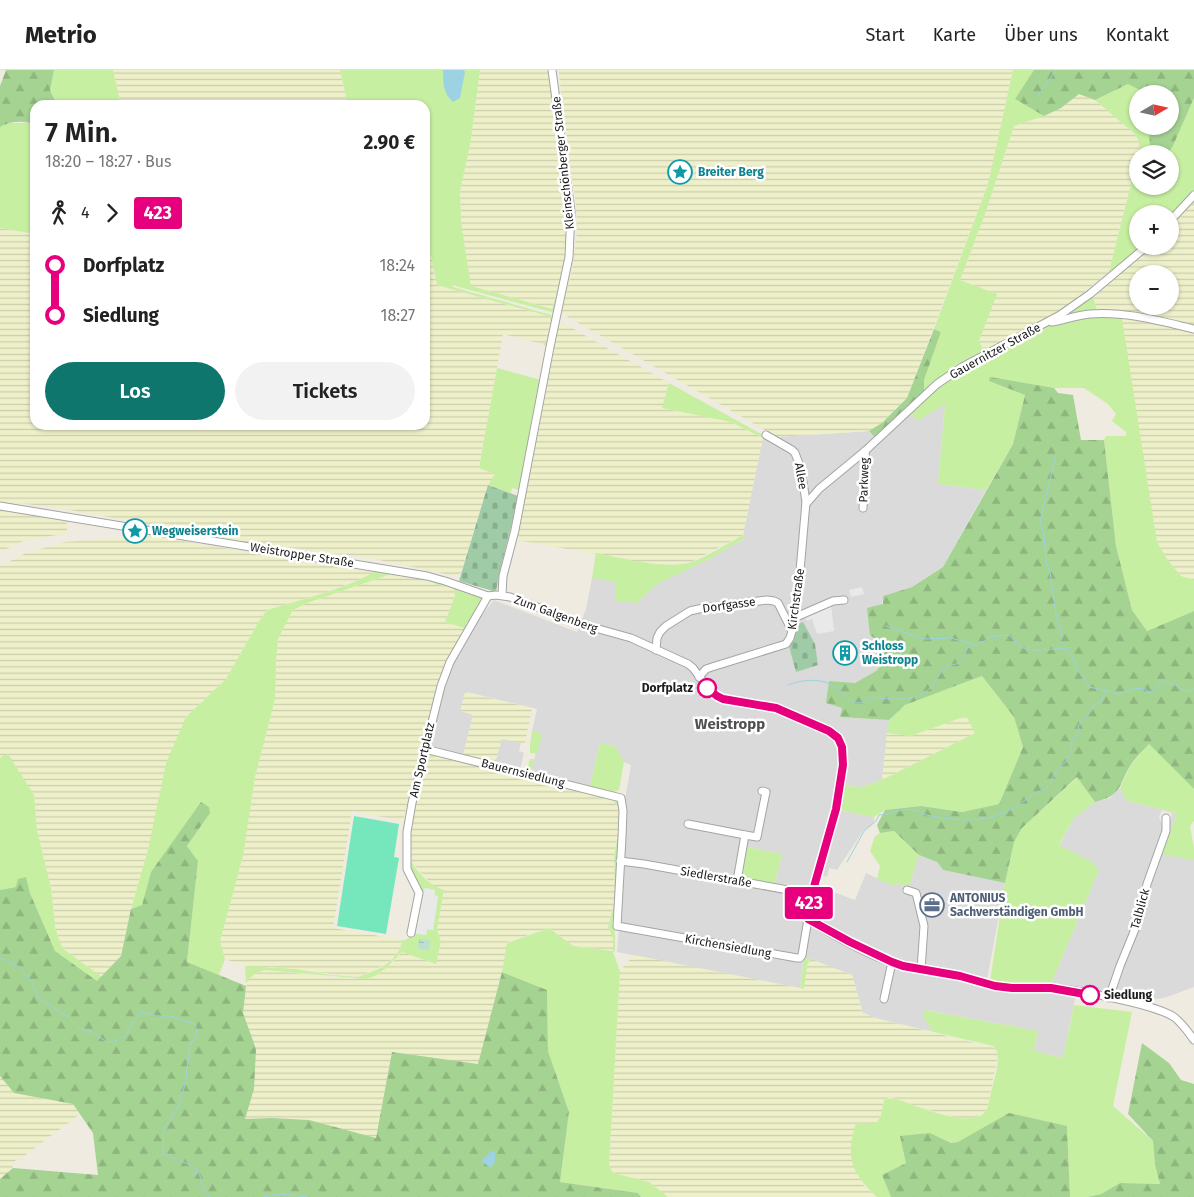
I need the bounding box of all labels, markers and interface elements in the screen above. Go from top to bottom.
text: Metrio [25,21,97,49]
text: Start [865,24,905,46]
text: Karte [933,24,976,46]
text: Über uns [1004,24,1078,46]
text: Kontakt [1106,24,1169,46]
north arrow [1129,85,1179,135]
map controls [1129,85,1179,315]
street label: Kleinschönberger Straße [549,96,577,230]
text: 7 Min. [45,116,118,149]
text: 2.90 € [364,131,415,154]
button: layers [1129,145,1179,195]
text: 18:20 – 18:27 · Bus [45,152,172,171]
place icon: Breiter Berg [667,159,693,185]
place label: Breiter Berg [698,165,764,179]
icon: walk [45,199,73,227]
icon: forward [98,199,126,227]
text: 423 [144,202,172,224]
text: 4 [81,203,90,222]
button: + [1129,205,1179,255]
text: Dorfplatz [83,254,164,277]
text: 18:24 [379,256,415,275]
button: − [1129,265,1179,315]
text: Siedlung [83,304,159,327]
text: 18:27 [381,306,415,325]
street label: Gauernitzer Straße [947,320,1043,382]
button: Los [45,362,225,420]
button: Tickets [235,362,415,420]
street label: Parkweg [856,457,872,503]
street label: Allee [792,462,810,490]
place icon: Wegweiserstein [122,518,148,544]
place label: Wegweiserstein [152,524,239,538]
street label: Weistropper Straße [249,540,355,570]
street label: Kirchstraße [785,567,807,631]
street label: Zum Galgenberg [512,592,600,636]
street label: Dorfgasse [702,594,756,616]
place label: Schloss Weistropp [862,639,918,667]
building icon: Schloss Weistropp [832,640,858,666]
marker: Dorfplatz [697,678,717,698]
place label: Dorfplatz [642,681,693,695]
district label: Weistropp [695,715,765,733]
street label: Am Sportplatz [407,721,437,799]
street label: Bauernsiedlung [480,756,567,790]
street label: Siedlerstraße [679,864,753,890]
street label: Talblick [1128,886,1153,931]
line badge: 423 [780,887,838,919]
place label: ANTONIUS Sachverständigen GmbH [949,891,1084,919]
text: 423 [795,892,823,914]
office icon: ANTONIUS Sachverständigen GmbH [919,892,945,918]
street label: Kirchensiedlung [684,932,773,961]
marker: Siedlung [1080,985,1100,1005]
place label: Siedlung [1104,988,1152,1002]

